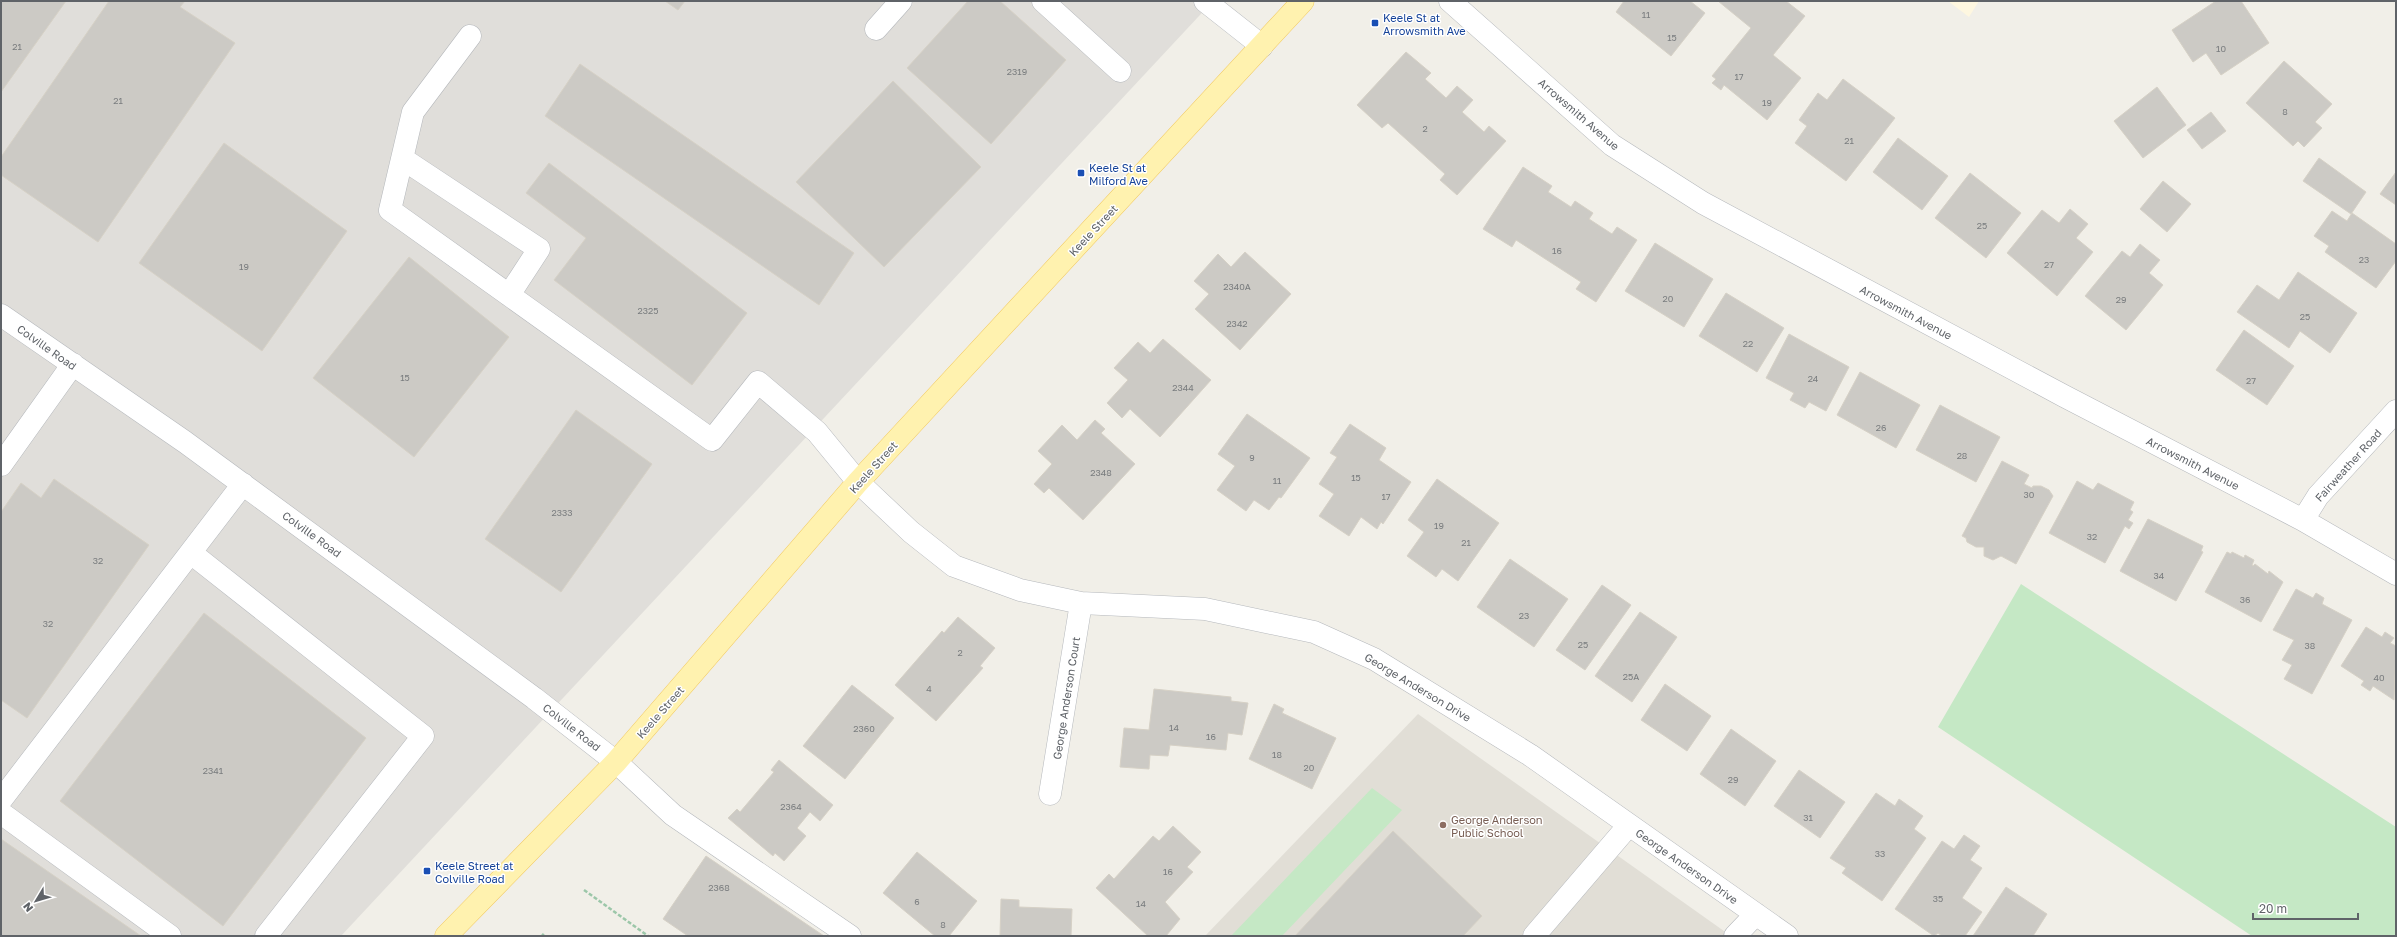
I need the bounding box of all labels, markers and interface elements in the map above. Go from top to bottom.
house number: 11 [1642,9,1651,20]
place label: Keele St at Arrowsmith Ave [1383,11,1466,37]
marker: Keele St at Arrowsmith Ave [1370,18,1380,28]
house number: 15 [1667,32,1677,43]
house number: 21 [12,41,22,52]
house number: 10 [2216,43,2226,54]
house number: 2319 [1007,66,1027,77]
house number: 17 [1734,71,1744,82]
street label: Arrowsmith Avenue [1536,75,1622,153]
house number: 21 [113,95,123,106]
house number: 19 [1762,97,1772,108]
house number: 8 [2282,106,2288,117]
house number: 2 [1422,123,1428,134]
house number: 21 [1844,135,1854,146]
place label: Keele St at Milford Ave [1089,161,1148,187]
marker: Keele St at Milford Ave [1076,168,1086,178]
street label: Keele Street [1066,202,1120,258]
house number: 25 [1977,220,1987,231]
house number: 16 [1552,245,1562,256]
house number: 23 [2359,254,2369,265]
house number: 27 [2044,259,2054,270]
house number: 19 [239,261,249,272]
house number: 2340A [1223,281,1251,292]
street label: Arrowsmith Avenue [1858,282,1954,342]
house number: 20 [1663,293,1674,304]
house number: 29 [2116,294,2126,305]
house number: 2325 [638,305,658,316]
house number: 25 [2300,311,2310,322]
house number: 2342 [1226,318,1248,329]
street label: Colville Road [15,322,79,372]
house number: 22 [1743,338,1753,349]
house number: 15 [400,372,410,383]
house number: 24 [1808,373,1819,384]
house number: 27 [2246,375,2256,386]
house number: 2344 [1172,382,1194,393]
house number: 26 [1876,422,1886,433]
street label: Fairweather Road [2312,426,2384,504]
street label: Arrowsmith Avenue [2144,434,2242,492]
street label: Keele Street [846,438,900,496]
house number: 28 [1957,450,1967,461]
house number: 9 [1249,452,1255,463]
house number: 2348 [1090,467,1112,478]
house number: 15 [1351,472,1361,483]
house number: 11 [1273,475,1282,486]
house number: 30 [2024,489,2035,500]
house number: 17 [1381,491,1391,502]
house number: 2333 [551,507,573,518]
street label: Colville Road [280,508,344,560]
house number: 19 [1434,520,1444,531]
house number: 32 [2087,531,2097,542]
house number: 21 [1461,537,1471,548]
house number: 32 [93,555,103,566]
house number: 34 [2154,570,2165,581]
house number: 36 [2240,594,2250,605]
house number: 23 [1519,610,1529,621]
house number: 32 [43,618,53,629]
street label: George Anderson Court [1050,636,1082,760]
house number: 25 [1578,639,1588,650]
house number: 38 [2305,640,2315,651]
house number: 2 [957,647,963,658]
street label: George Anderson Drive [1363,650,1473,724]
house number: 25A [1623,671,1639,682]
house number: 40 [2373,672,2385,683]
street label: Keele Street [634,683,686,741]
house number: 4 [926,683,932,694]
street label: Colville Road [541,700,603,754]
house number: 14 [1169,722,1179,733]
house number: 2360 [853,723,875,734]
house number: 16 [1206,731,1216,742]
house number: 18 [1272,749,1282,760]
house number: 20 [1304,762,1315,773]
house number: 2341 [203,765,224,776]
house number: 29 [1728,774,1738,785]
house number: 2364 [780,801,802,812]
house number: 31 [1803,812,1813,823]
place label: George Anderson Public School [1451,813,1543,839]
marker: George Anderson Public School [1438,820,1448,830]
street label: George Anderson Drive [1633,826,1741,906]
house number: 33 [1875,848,1885,859]
place label: Keele Street at Colville Road [435,859,514,885]
marker: Keele Street at Colville Road [422,866,432,876]
house number: 16 [1163,866,1173,877]
north arrow [16,881,56,921]
house number: 2368 [708,882,730,893]
house number: 35 [1933,893,1943,904]
scale bar [2253,895,2358,921]
house number: 6 [914,896,920,907]
house number: 14 [1136,898,1146,909]
text: N [20,900,35,915]
text: 20 m [2259,901,2287,916]
house number: 8 [940,919,946,930]

